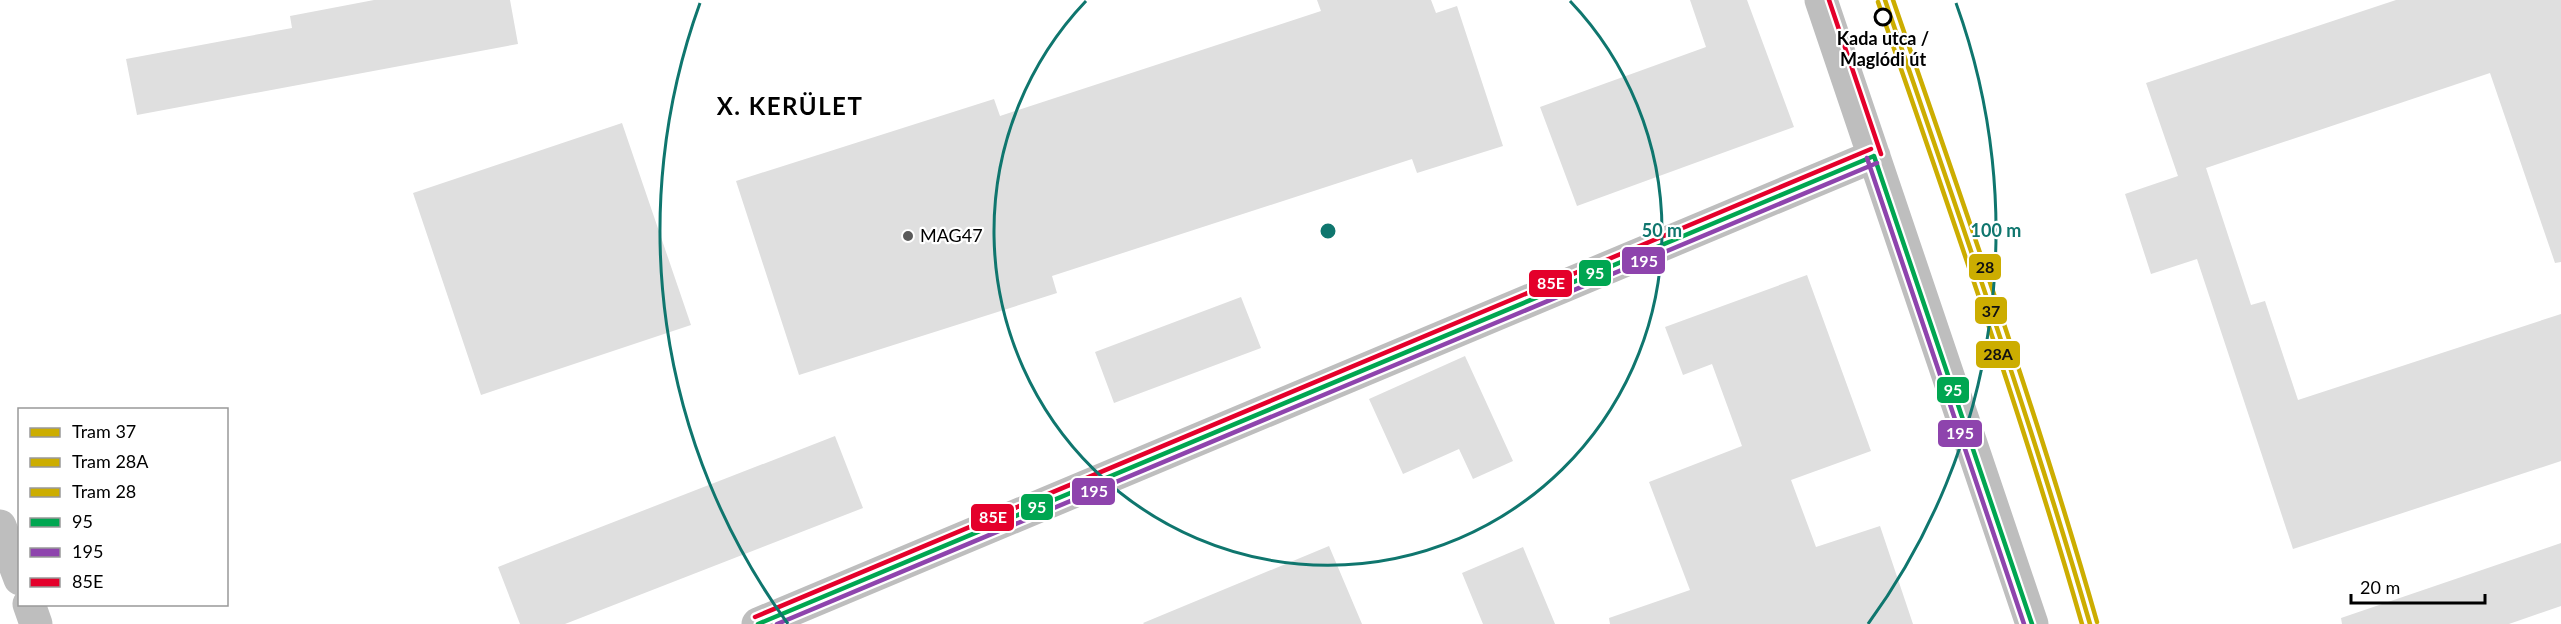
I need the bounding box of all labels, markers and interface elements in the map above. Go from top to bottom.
marker: Kada utca / Maglódi út [1874,8,1892,26]
place label: Kada utca / Maglódi út [1837,27,1929,70]
district label: X. KERÜLET [717,91,863,120]
text: 50 m [1642,219,1682,241]
text: 100 m [1971,219,2021,241]
centre of rings [1318,221,1338,241]
place label: MAG47 [920,224,983,246]
marker: MAG47 [901,229,915,243]
line badge: 195 [1621,246,1666,275]
text: 195 [1630,251,1658,270]
line badge: 28 [1968,253,2002,281]
text: 28 [1976,257,1994,276]
line badge: 95 [1578,259,1612,287]
text: 95 [1586,263,1604,282]
line badge: 85E [1528,269,1573,298]
text: 85E [1537,273,1565,292]
line badge: 37 [1974,296,2008,325]
text: 37 [1982,301,2000,320]
line badge: 28A [1975,340,2021,369]
text: 28A [1983,344,2014,363]
line badge: 95 [1936,376,1970,404]
text: 95 [1944,380,1962,399]
legend [18,408,228,606]
line badge: 195 [1937,419,1983,448]
text: Tram 37 [72,420,136,442]
text: 195 [1946,423,1974,442]
text: Tram 28A [72,450,149,472]
line badge: 195 [1071,477,1116,506]
text: Tram 28 [72,480,136,502]
text: 195 [1080,481,1108,500]
line badge: 95 [1020,493,1054,521]
text: 95 [1028,497,1046,516]
line badge: 85E [970,503,1015,532]
text: 85E [979,507,1007,526]
text: 95 [72,510,93,532]
text: 195 [72,540,103,562]
scale bar [2351,567,2484,605]
text: 85E [72,570,103,592]
text: 20 m [2360,576,2400,598]

